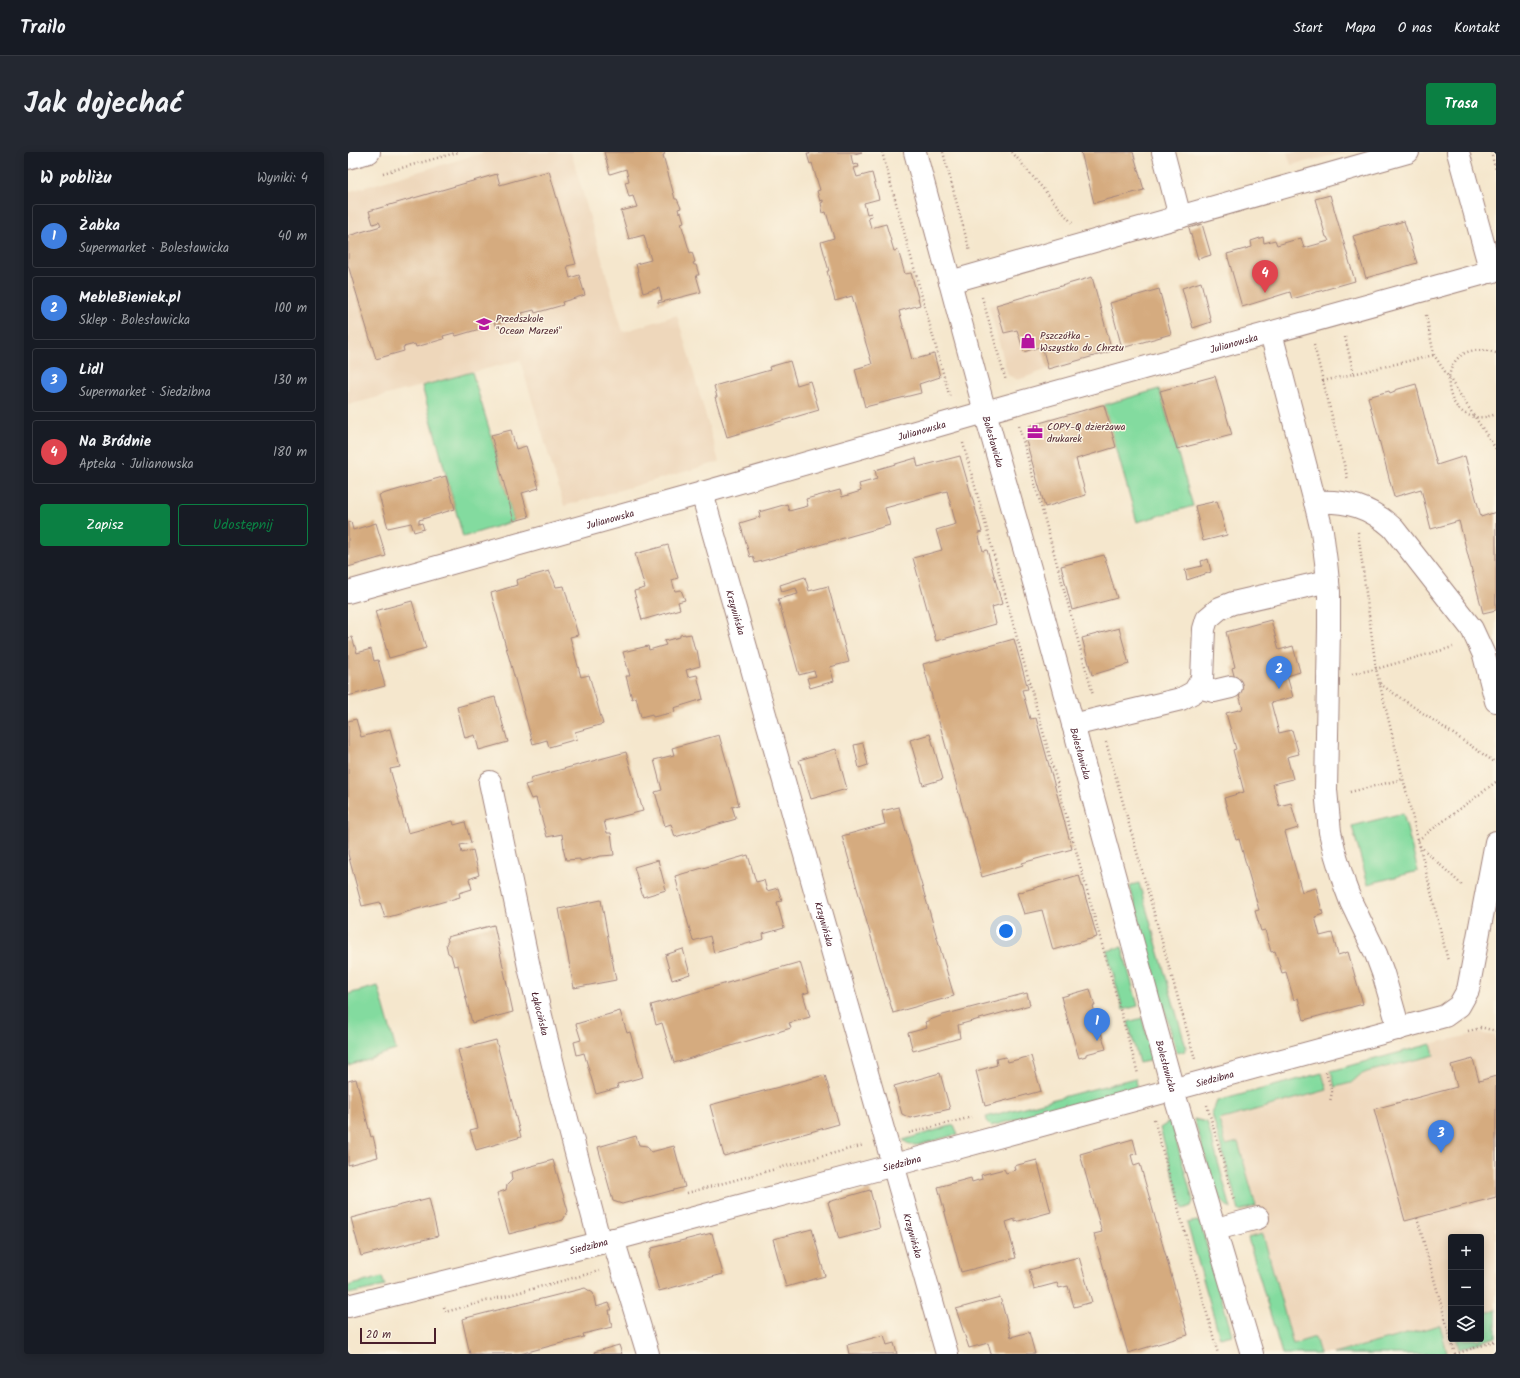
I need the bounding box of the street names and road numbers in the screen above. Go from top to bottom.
street label: Julianowska [1208,329,1260,358]
street label: Bolesławicka [977,414,1008,470]
street label: Julianowska [896,417,948,446]
street label: Julianowska [584,505,636,534]
street label: Krzywińska [721,588,749,637]
street label: Bolesławicka [1065,726,1095,782]
street label: Krzywińska [810,900,838,949]
street label: Łąkocińska [526,990,553,1038]
street label: Bolesławicka [1151,1038,1180,1094]
street label: Siedzibna [1194,1066,1236,1092]
street label: Siedzibna [881,1151,923,1177]
street label: Krzywińska [898,1211,926,1261]
street label: Siedzibna [568,1234,610,1259]

